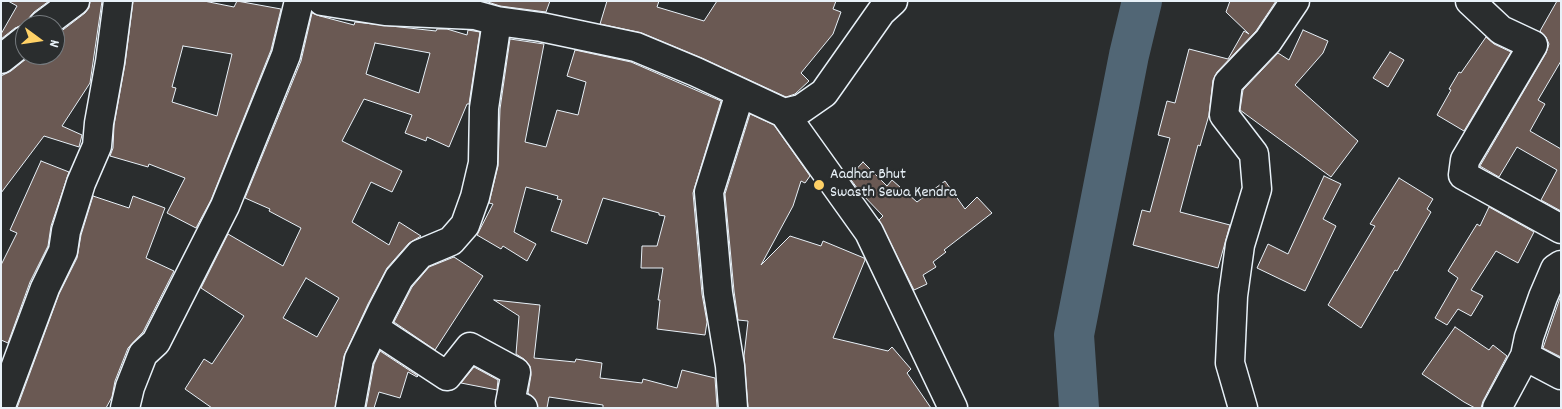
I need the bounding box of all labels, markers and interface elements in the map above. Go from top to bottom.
north arrow [15,15,65,65]
text: N [43,38,64,49]
place label: Aadhar Bhut Swasth Sewa Kendra [830,166,957,204]
marker: Aadhar Bhut Swasth Sewa Kendra [812,178,826,192]

